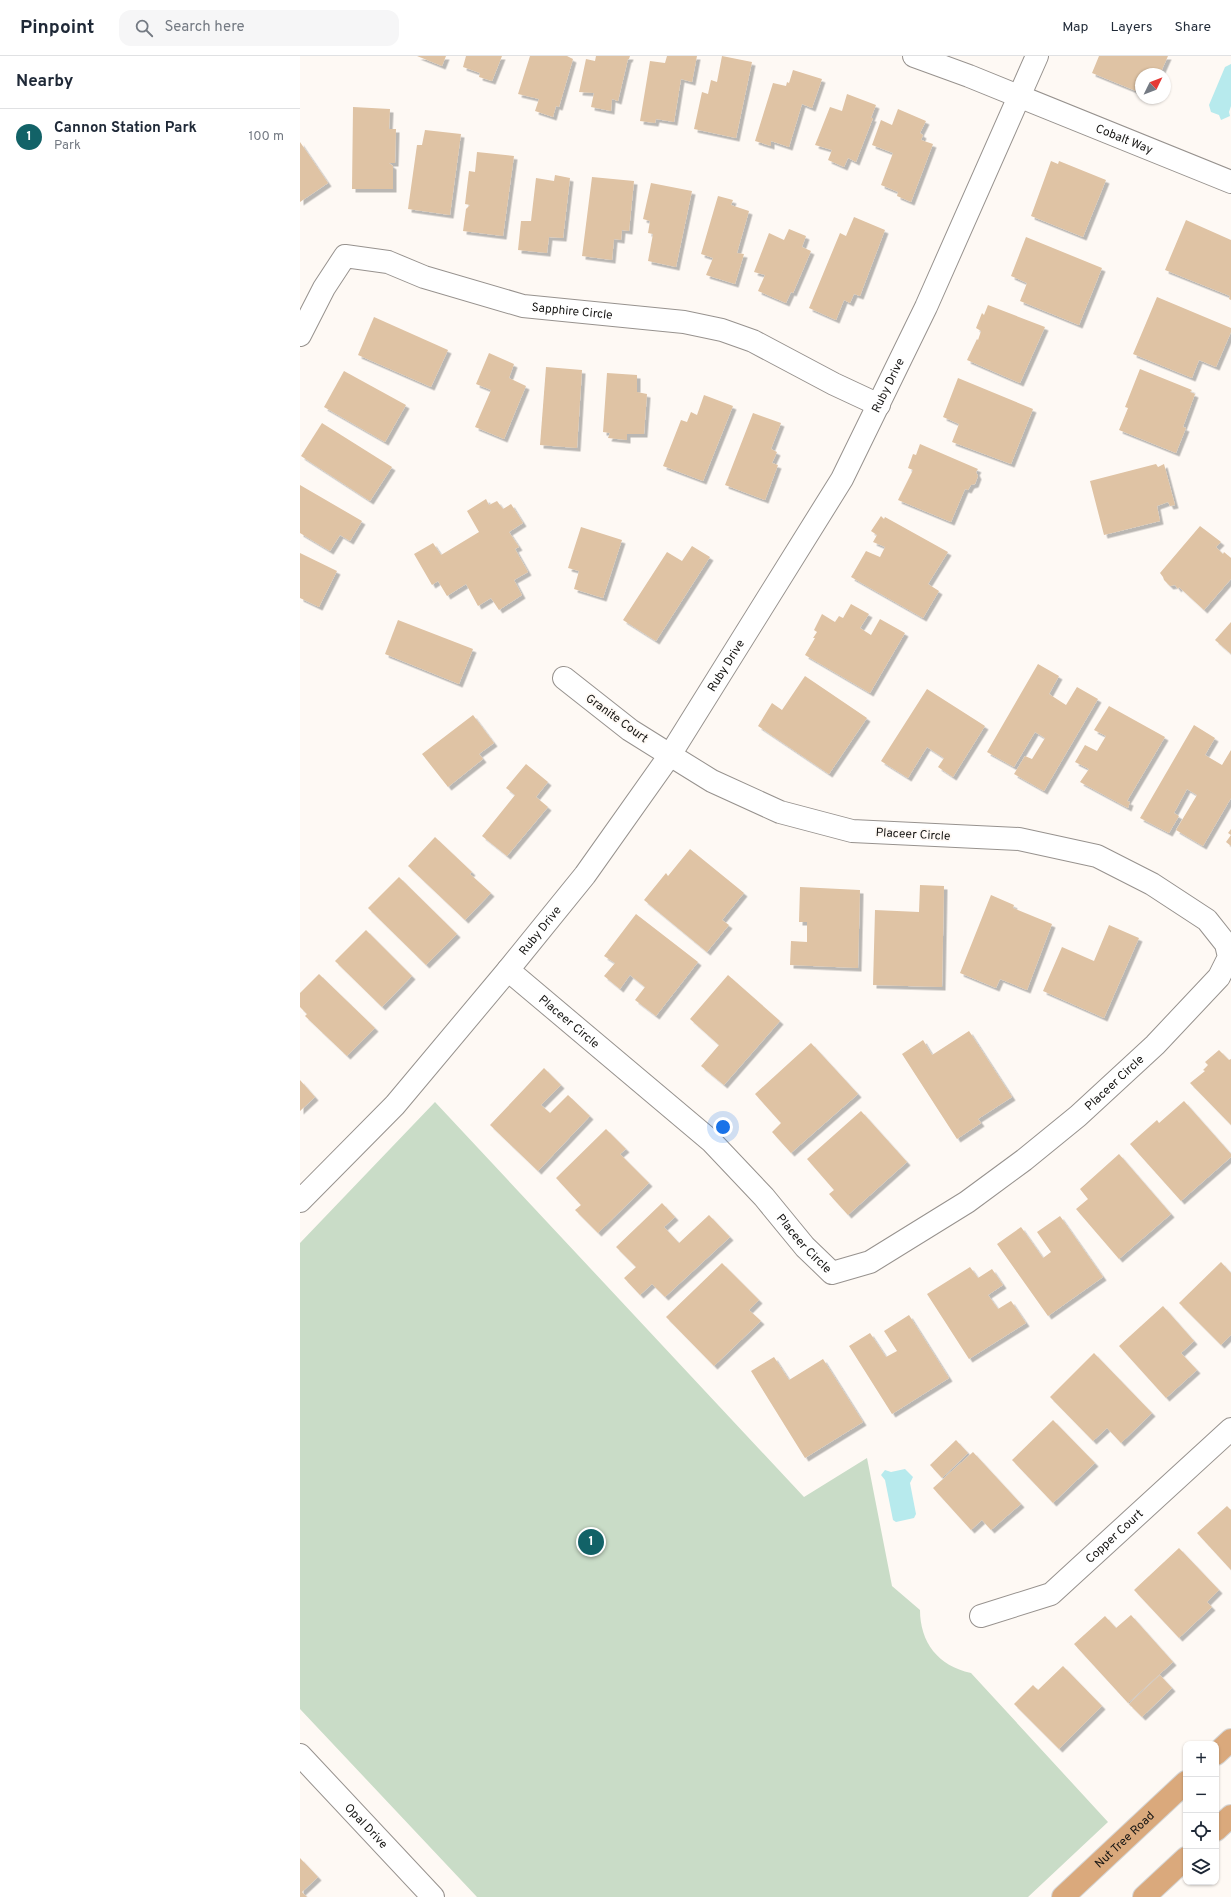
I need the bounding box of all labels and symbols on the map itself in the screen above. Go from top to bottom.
north arrow [1135,68,1171,104]
street label: Cobalt Way [1093,121,1155,158]
street label: Sapphire Circle [531,300,613,324]
street label: Ruby Drive [869,356,909,416]
street label: Ruby Drive [704,637,749,695]
street label: Granite Court [582,691,651,747]
street label: Placeer Circle [875,825,951,845]
street label: Ruby Drive [516,903,566,959]
street label: Placeer Circle [535,992,602,1053]
street label: Placeer Circle [1082,1052,1148,1115]
your location [713,1117,733,1137]
street label: Placeer Circle [772,1211,835,1277]
street label: Copper Court [1082,1506,1147,1567]
pin: 1 [578,1527,604,1557]
street label: Opal Drive [340,1800,391,1853]
street label: Nut Tree Road [1092,1808,1158,1872]

